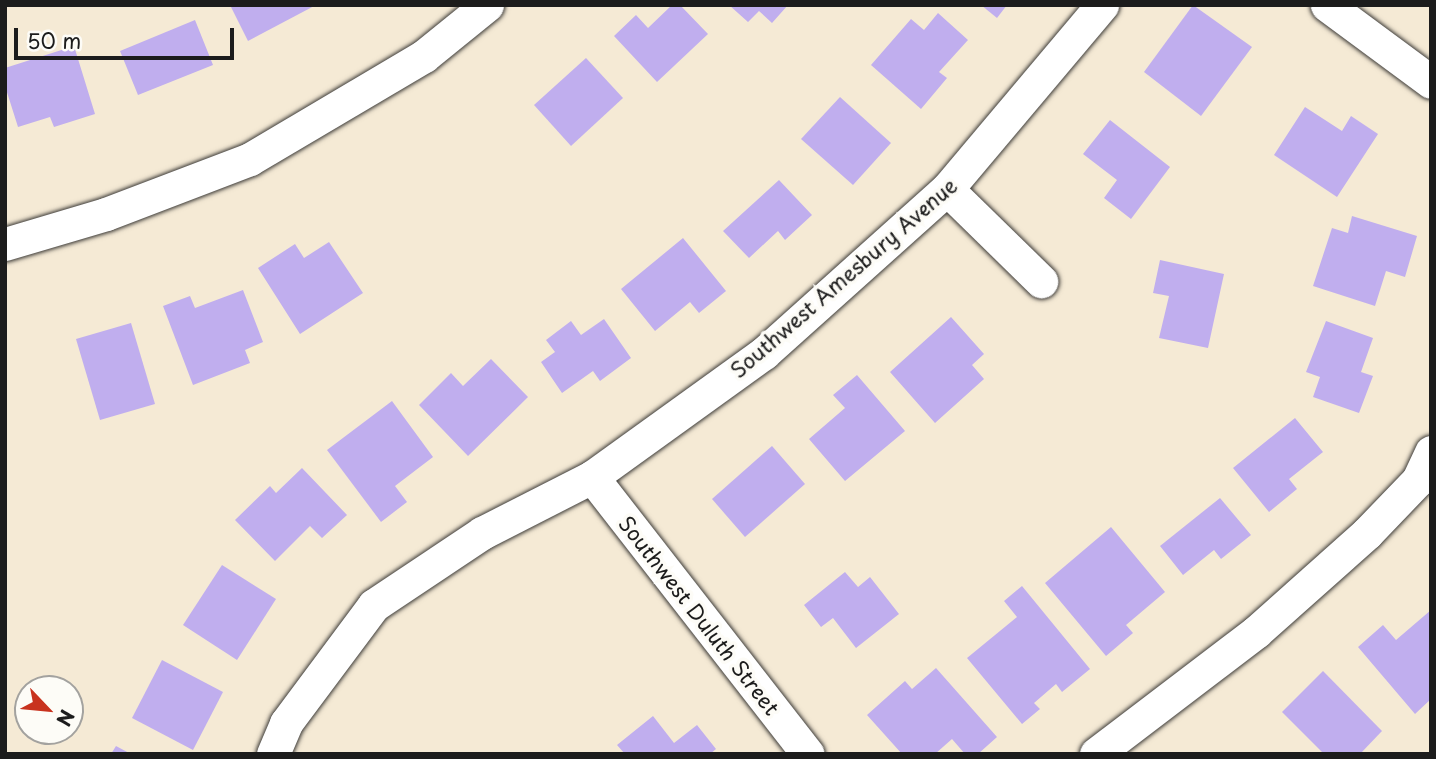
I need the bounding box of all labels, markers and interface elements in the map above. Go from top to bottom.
scale bar [18,14,238,58]
text: 50 m [27,24,81,56]
street label: Southwest Amesbury Avenue [724,172,962,382]
street label: Southwest Duluth Street [613,509,787,721]
north arrow [14,675,84,745]
text: N [50,705,82,731]

